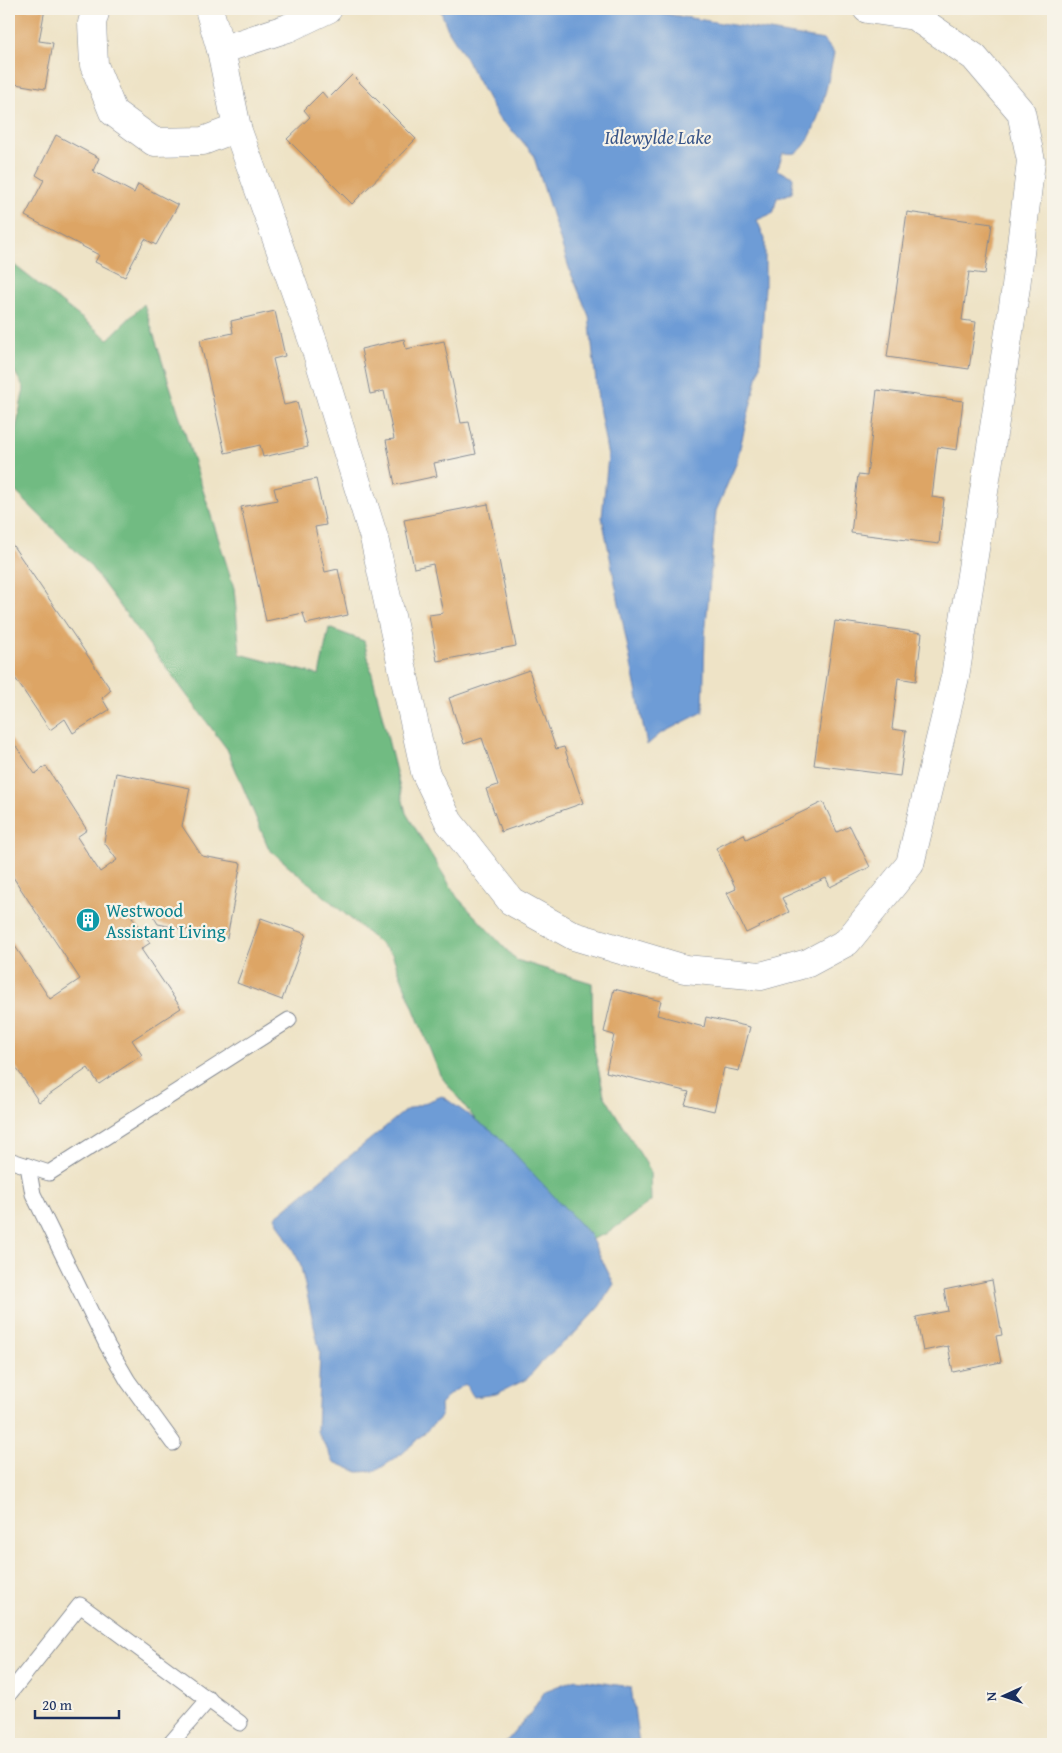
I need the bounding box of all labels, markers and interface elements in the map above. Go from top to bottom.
water label: Idlewylde Lake [605,123,712,151]
place label: Westwood Assistant Living [106,897,226,945]
building icon: Westwood Assistant Living [75,907,101,933]
north arrow [980,1670,1030,1720]
scale bar [35,1688,119,1720]
text: N [981,1691,1001,1702]
text: 20 m [42,1694,73,1715]

